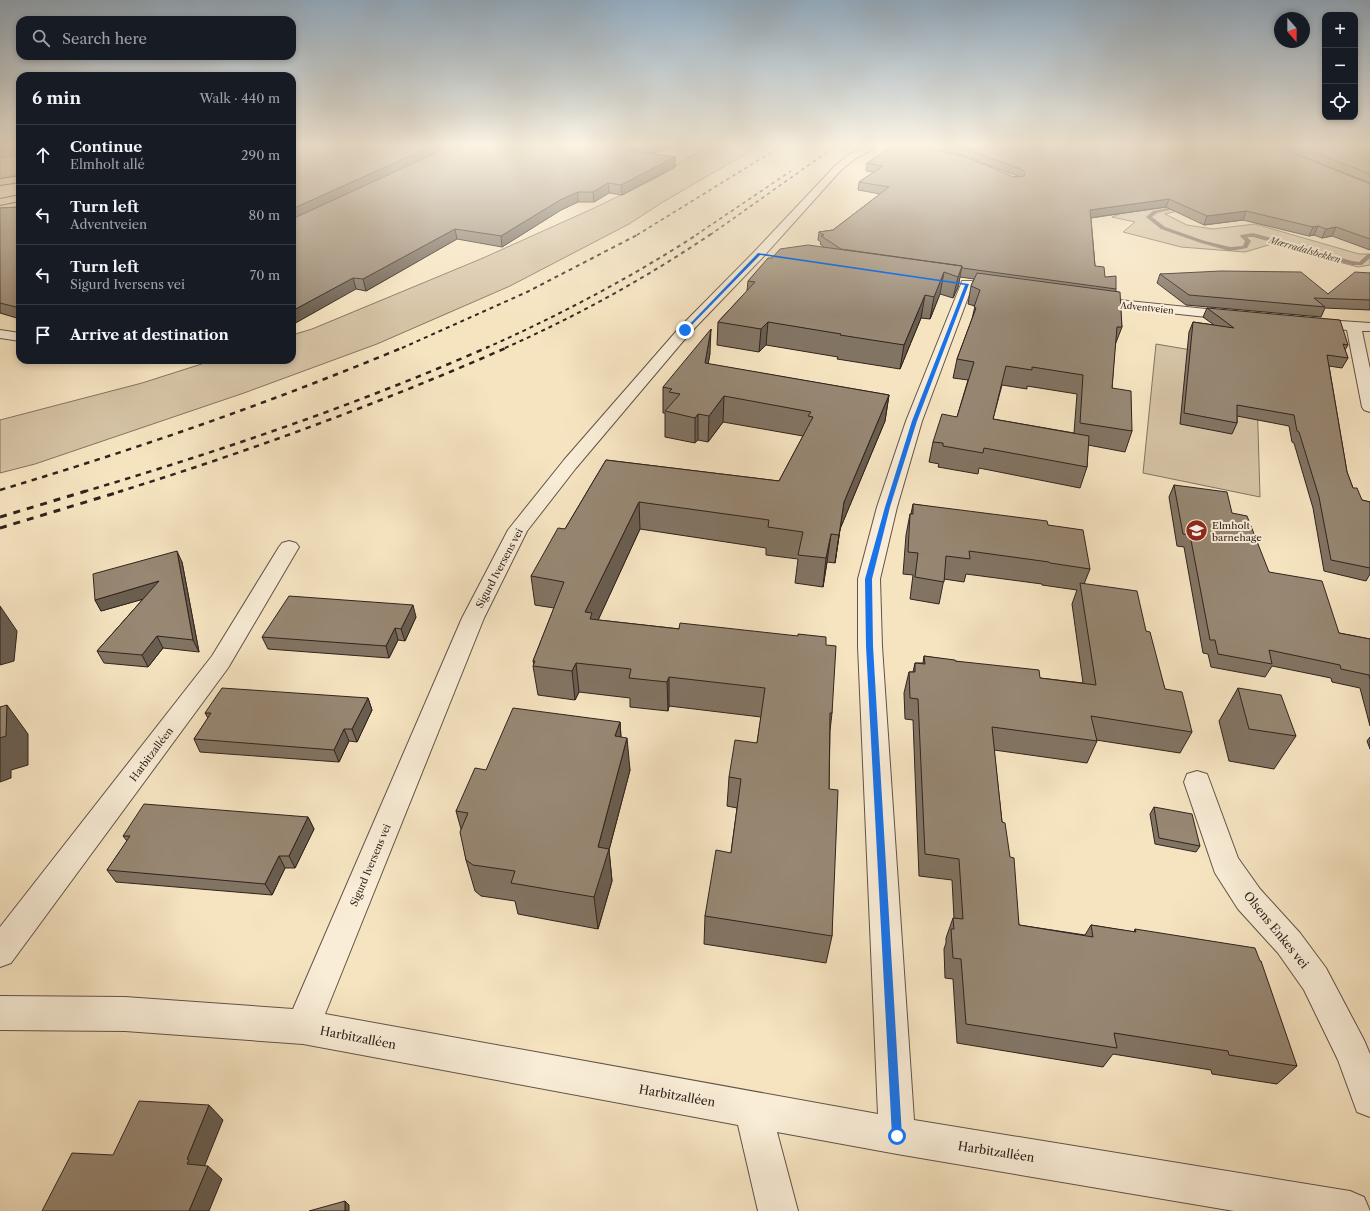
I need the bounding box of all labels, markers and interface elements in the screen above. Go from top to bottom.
north arrow [1274,12,1310,48]
map controls [1322,12,1358,120]
button: + [1322,12,1358,48]
search box [16,16,296,60]
icon: search [30,27,52,49]
text: Search here [62,29,147,48]
button: − [1322,48,1358,84]
button: locate [1322,84,1358,120]
text: 6 min [32,88,81,108]
text: Walk · 440 m [200,90,280,106]
text: Continue [70,137,142,156]
icon: ahead [32,144,54,166]
text: 290 m [241,147,280,163]
text: Elmholt allé [70,156,145,172]
text: Turn left [70,197,139,216]
icon: left [32,204,54,226]
text: 80 m [248,207,280,223]
text: Adventveien [70,216,147,232]
water label: Mærradalsbekken [1267,234,1343,265]
text: Turn left [70,257,139,276]
icon: left [32,264,54,286]
text: 70 m [250,267,280,283]
text: Sigurd Iversens vei [70,276,185,292]
street label: Adventveien [1119,299,1175,316]
route end [676,321,694,339]
icon: arrive [32,324,54,346]
text: Arrive at destination [70,325,229,344]
school or university icon: Elmholt barnehage [1184,518,1210,544]
place label: Elmholt barnehage [1212,519,1262,544]
street label: Sigurd Iversens vei [473,526,526,610]
street label: Harbitzalléen [127,724,176,784]
street label: Sigurd Iversens vei [347,822,394,908]
street label: Olsens Enkes vei [1241,888,1312,972]
street label: Harbitzalléen [319,1023,398,1052]
street label: Harbitzalléen [638,1081,717,1110]
route start [888,1127,906,1145]
street label: Harbitzalléen [957,1138,1036,1165]

